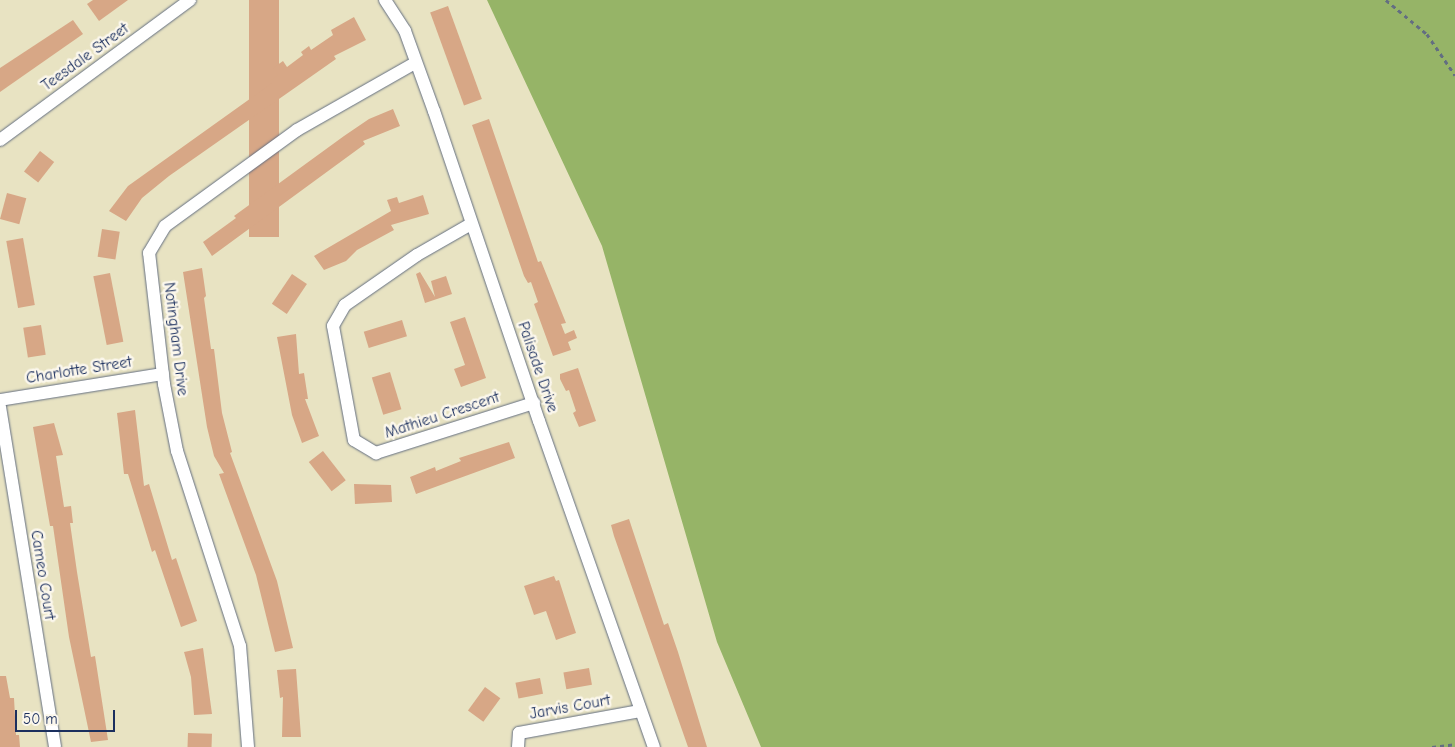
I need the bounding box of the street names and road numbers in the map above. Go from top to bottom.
street label: Teesdale Street [38,19,132,95]
street label: Notingham Drive [160,281,192,397]
street label: Palisade Drive [513,319,563,415]
street label: Charlotte Street [25,352,133,388]
street label: Mathieu Crescent [382,387,502,443]
street label: Cameo Court [26,529,60,621]
street label: Jarvis Court [528,690,612,724]

